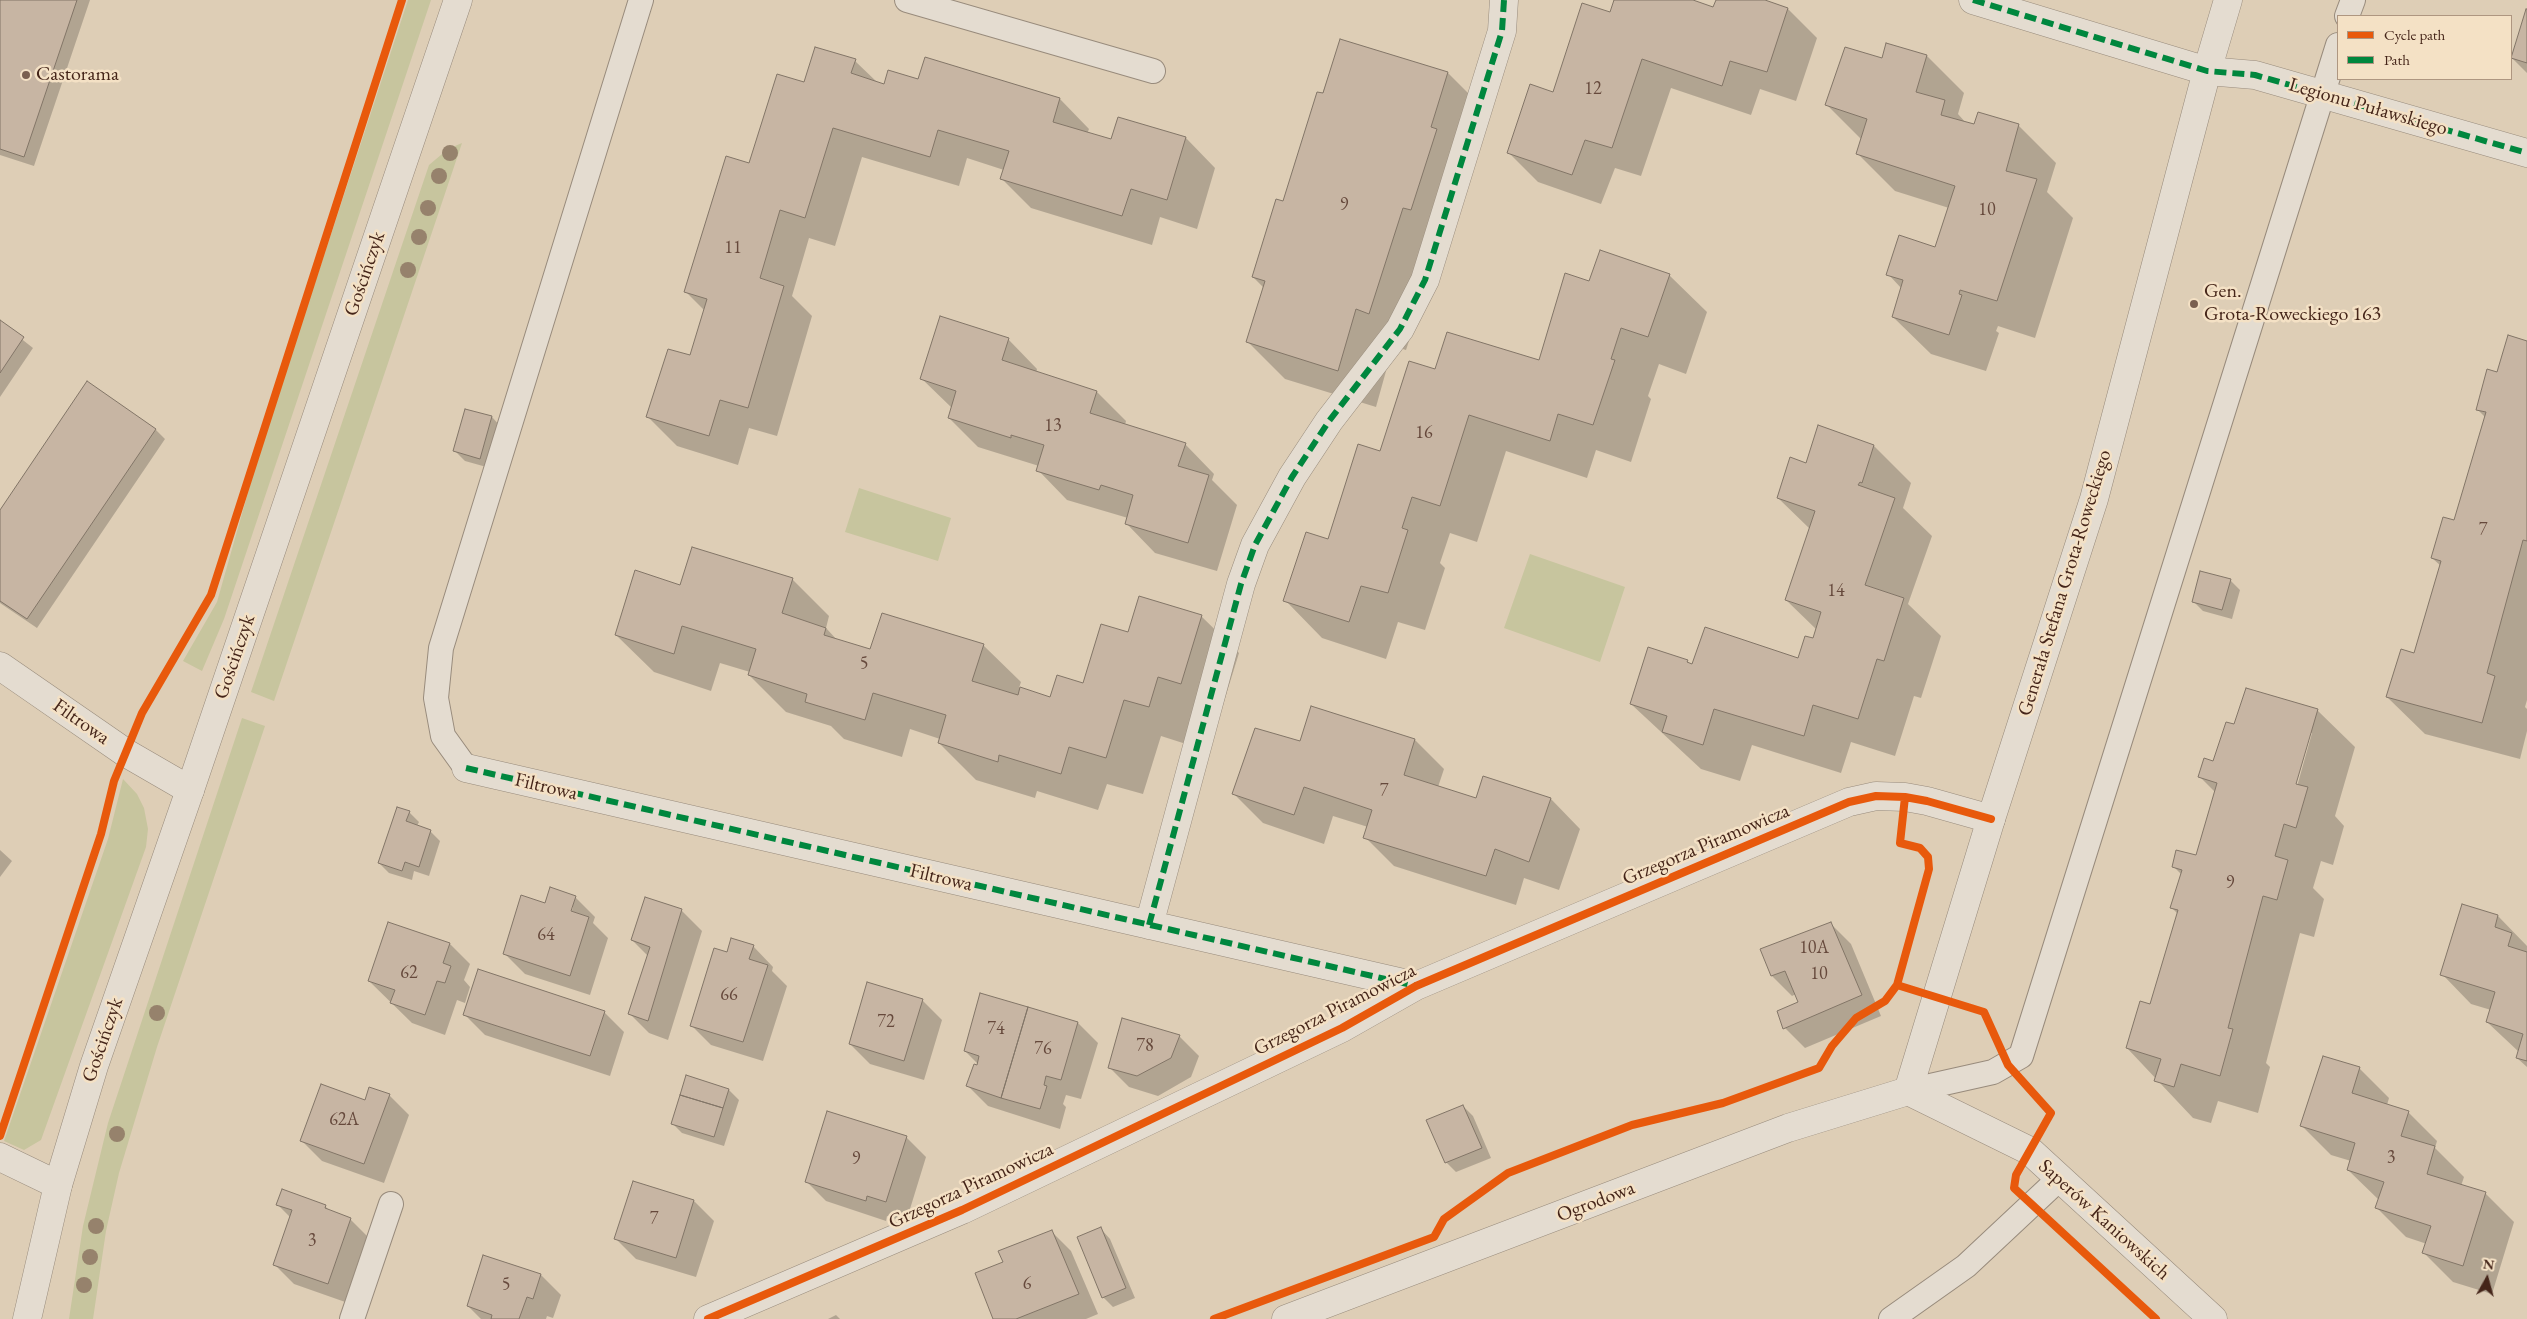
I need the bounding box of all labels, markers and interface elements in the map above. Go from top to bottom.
legend [2337,15,2512,80]
text: Cycle path [2384,25,2445,44]
text: Path [2384,50,2410,69]
place label: Castorama [36,63,119,87]
marker: Castorama [20,69,32,81]
street label: Legionu Puławskiego [2286,73,2450,141]
house number: 12 [1584,78,1602,100]
house number: 9 [1340,194,1348,216]
house number: 10 [1978,199,1996,221]
street label: Gościńczyk [339,229,391,319]
house number: 11 [724,237,742,259]
place label: Gen. Grota-Roweckiego 163 [2204,280,2381,327]
marker: Gen. Grota-Roweckiego 163 [2188,298,2200,310]
house number: 13 [1044,415,1062,437]
house number: 16 [1415,422,1433,444]
street label: Generała Stefana Grota-Roweckiego [2013,447,2117,719]
house number: 7 [2479,519,2487,541]
house number: 14 [1827,580,1845,602]
street label: Gościńczyk [209,612,261,702]
house number: 5 [860,653,868,675]
street label: Filtrowa [48,694,114,750]
street label: Filtrowa [512,768,580,806]
house number: 7 [1380,780,1388,802]
street label: Grzegorza Piramowicza [1619,799,1793,891]
street label: Filtrowa [907,859,975,897]
house number: 9 [2226,872,2234,894]
house number: 64 [537,924,555,946]
house number: 10A [1799,937,1829,959]
street label: Grzegorza Piramowicza [1250,959,1420,1061]
house number: 62 [400,962,418,984]
house number: 10 [1810,963,1828,985]
house number: 66 [720,984,738,1006]
street label: Gościńczyk [77,995,129,1085]
house number: 72 [877,1011,895,1033]
house number: 74 [987,1018,1005,1040]
house number: 78 [1136,1035,1154,1057]
house number: 76 [1034,1038,1052,1060]
house number: 62A [329,1109,359,1131]
street label: Grzegorza Piramowicza [885,1137,1057,1235]
house number: 3 [2387,1147,2395,1169]
house number: 9 [852,1148,860,1170]
street label: Saperów Kaniowskich [2033,1155,2175,1285]
street label: Ogrodowa [1554,1176,1638,1228]
house number: 7 [650,1208,658,1230]
house number: 3 [308,1230,316,1252]
north arrow [2462,1254,2512,1304]
text: N [2482,1254,2496,1274]
house number: 6 [1023,1273,1031,1295]
house number: 5 [502,1274,510,1296]

